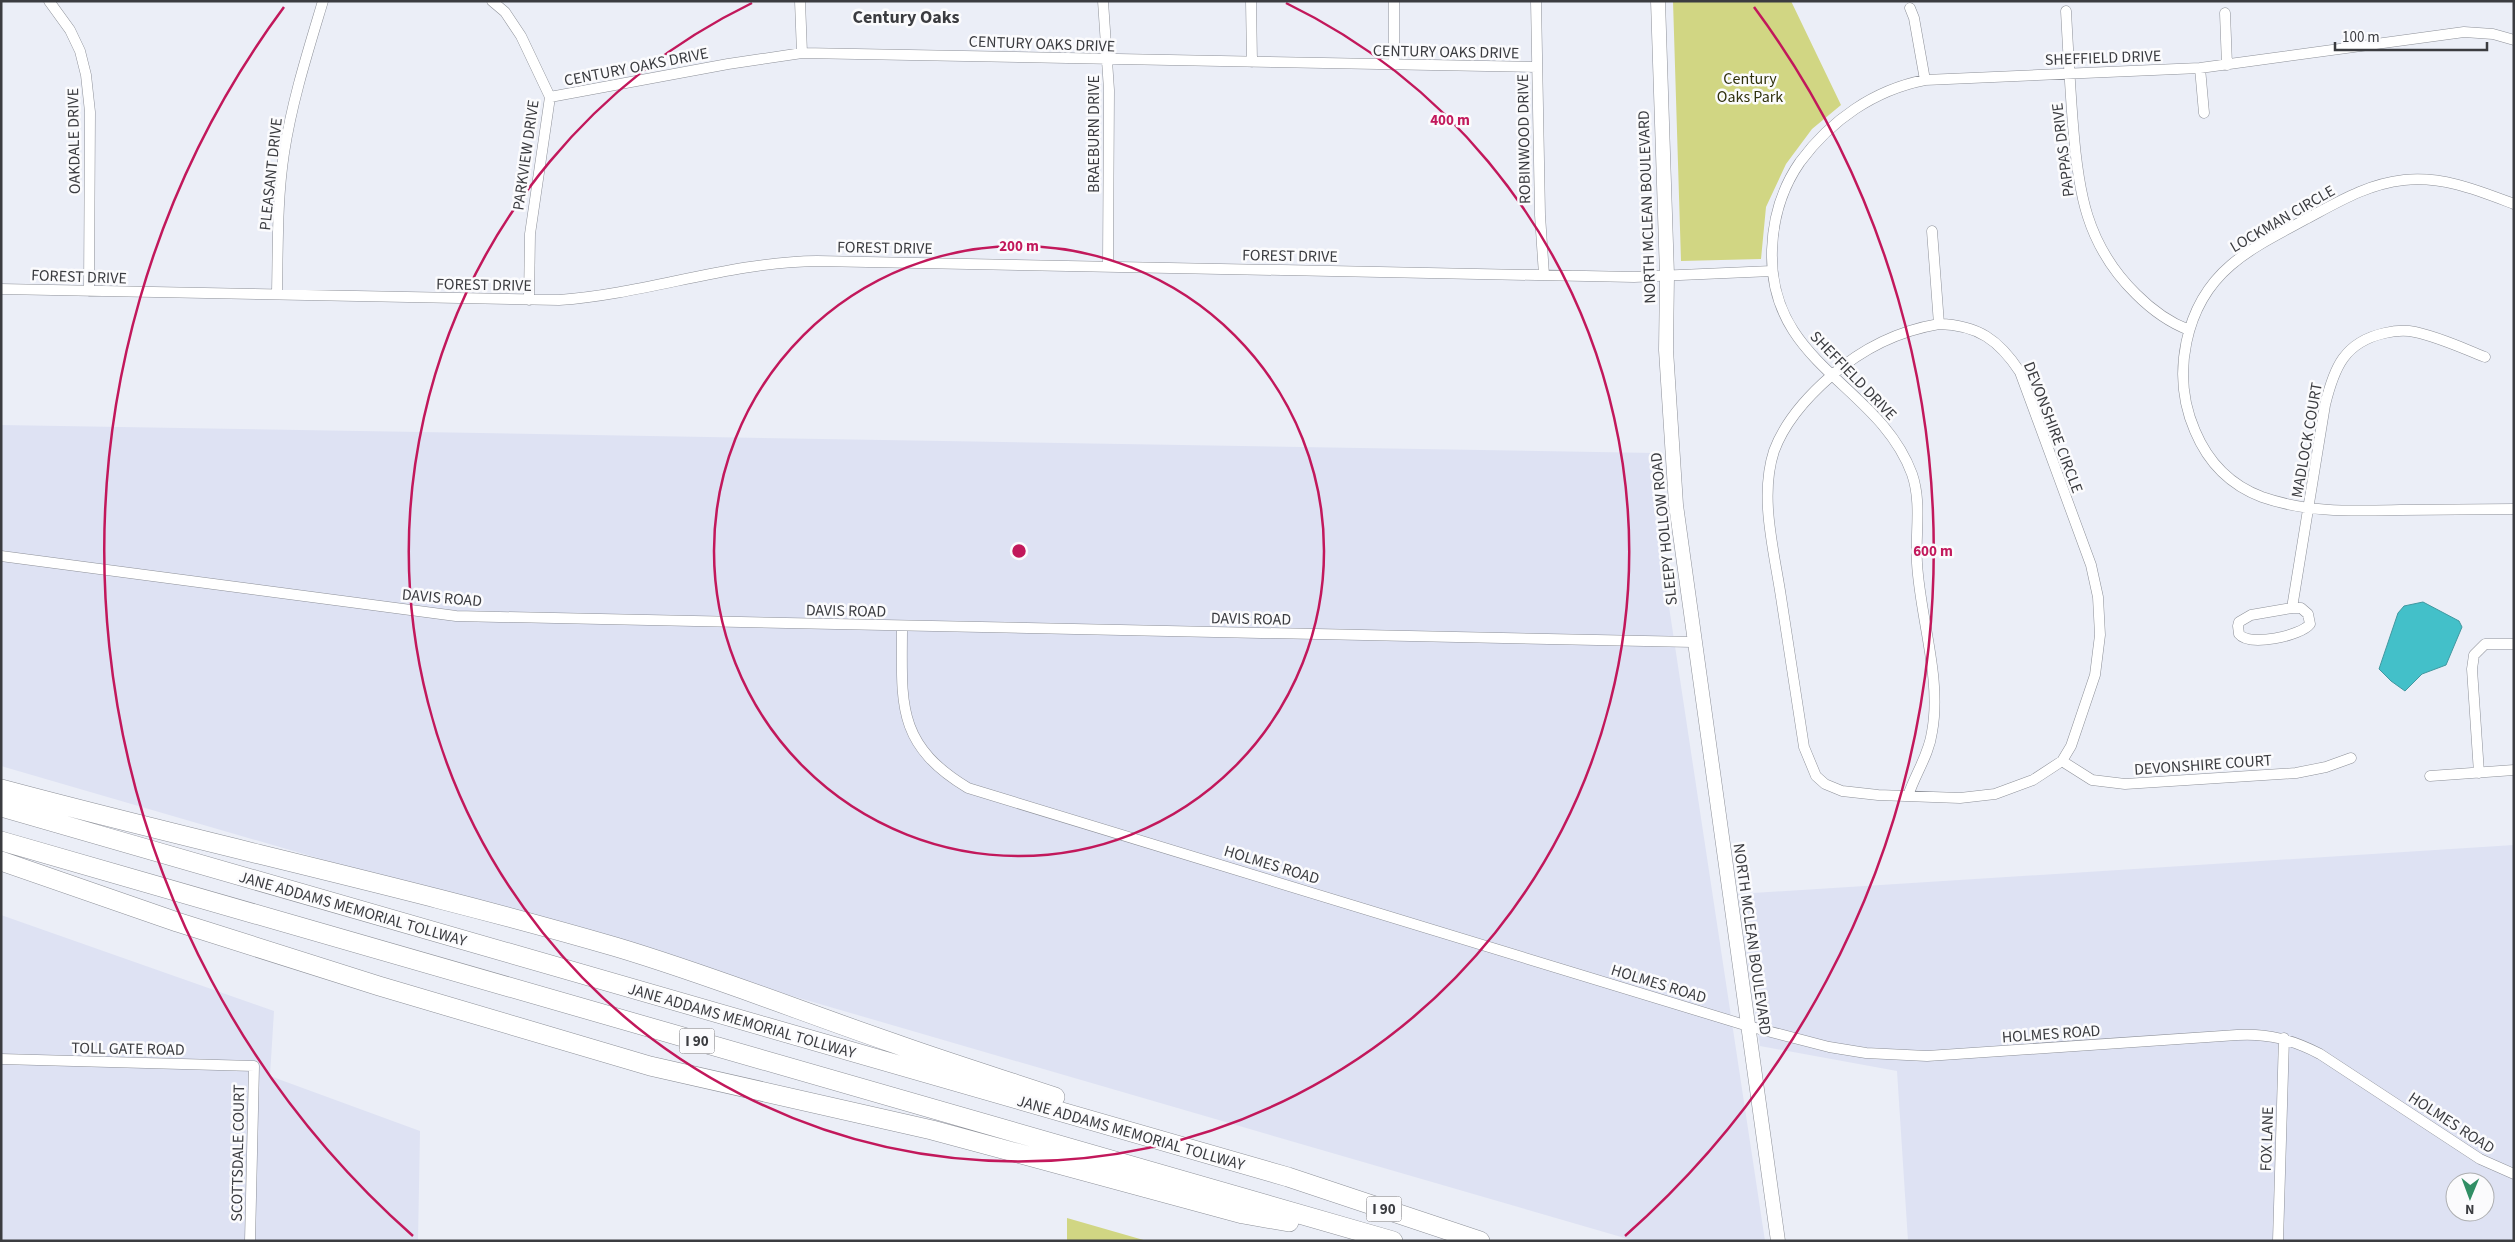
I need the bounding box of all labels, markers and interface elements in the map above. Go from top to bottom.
district label: Century Oaks [852,5,960,30]
scale bar [2335,20,2488,52]
text: 100 m [2342,27,2380,48]
street label: CENTURY OAKS DRIVE [968,30,1116,58]
street label: CENTURY OAKS DRIVE [1373,40,1519,64]
street label: CENTURY OAKS DRIVE [562,42,710,92]
street label: SHEFFIELD DRIVE [2044,45,2162,71]
park label: Century Oaks Park [1717,68,1783,108]
street label: ROBINWOOD DRIVE [1512,74,1536,204]
street label: BRAEBURN DRIVE [1083,75,1105,193]
street label: OAKDALE DRIVE [62,88,86,194]
street label: PARKVIEW DRIVE [507,98,545,212]
street label: PAPPAS DRIVE [2046,102,2080,198]
text: 400 m [1430,110,1470,131]
street label: NORTH MCLEAN BOULEVARD [1633,110,1661,304]
street label: PLEASANT DRIVE [254,117,288,232]
street label: LOCKMAN CIRCLE [2226,180,2339,258]
street label: FOREST DRIVE [837,236,933,260]
text: 200 m [999,236,1039,257]
street label: FOREST DRIVE [1242,244,1338,268]
street label: FOREST DRIVE [31,264,127,290]
street label: FOREST DRIVE [436,273,532,297]
street label: SHEFFIELD DRIVE [1805,326,1902,425]
street label: DEVONSHIRE CIRCLE [2018,359,2088,496]
street label: MADLOCK COURT [2286,380,2328,500]
street label: SLEEPY HOLLOW ROAD [1645,451,1683,606]
text: 600 m [1913,541,1953,562]
centre of rings [1010,542,1028,560]
street label: DAVIS ROAD [401,584,483,612]
street label: DAVIS ROAD [806,599,887,623]
street label: DAVIS ROAD [1211,607,1292,631]
street label: DEVONSHIRE COURT [2133,749,2273,781]
street label: HOLMES ROAD [1221,840,1322,890]
street label: NORTH MCLEAN BOULEVARD [1728,842,1776,1037]
street label: JANE ADDAMS MEMORIAL TOLLWAY [236,866,470,952]
street label: HOLMES ROAD [1608,959,1709,1009]
street label: JANE ADDAMS MEMORIAL TOLLWAY [625,978,859,1064]
street label: HOLMES ROAD [2001,1020,2101,1048]
road number: I 90 [680,1028,714,1054]
street label: TOLL GATE ROAD [71,1037,185,1061]
street label: SCOTTSDALE COURT [226,1084,250,1222]
street label: HOLMES ROAD [2404,1087,2499,1159]
street label: JANE ADDAMS MEMORIAL TOLLWAY [1014,1090,1248,1176]
street label: FOX LANE [2255,1106,2279,1172]
north arrow [2445,1172,2495,1222]
road number: I 90 [1366,1196,1402,1222]
text: N [2465,1199,2475,1219]

